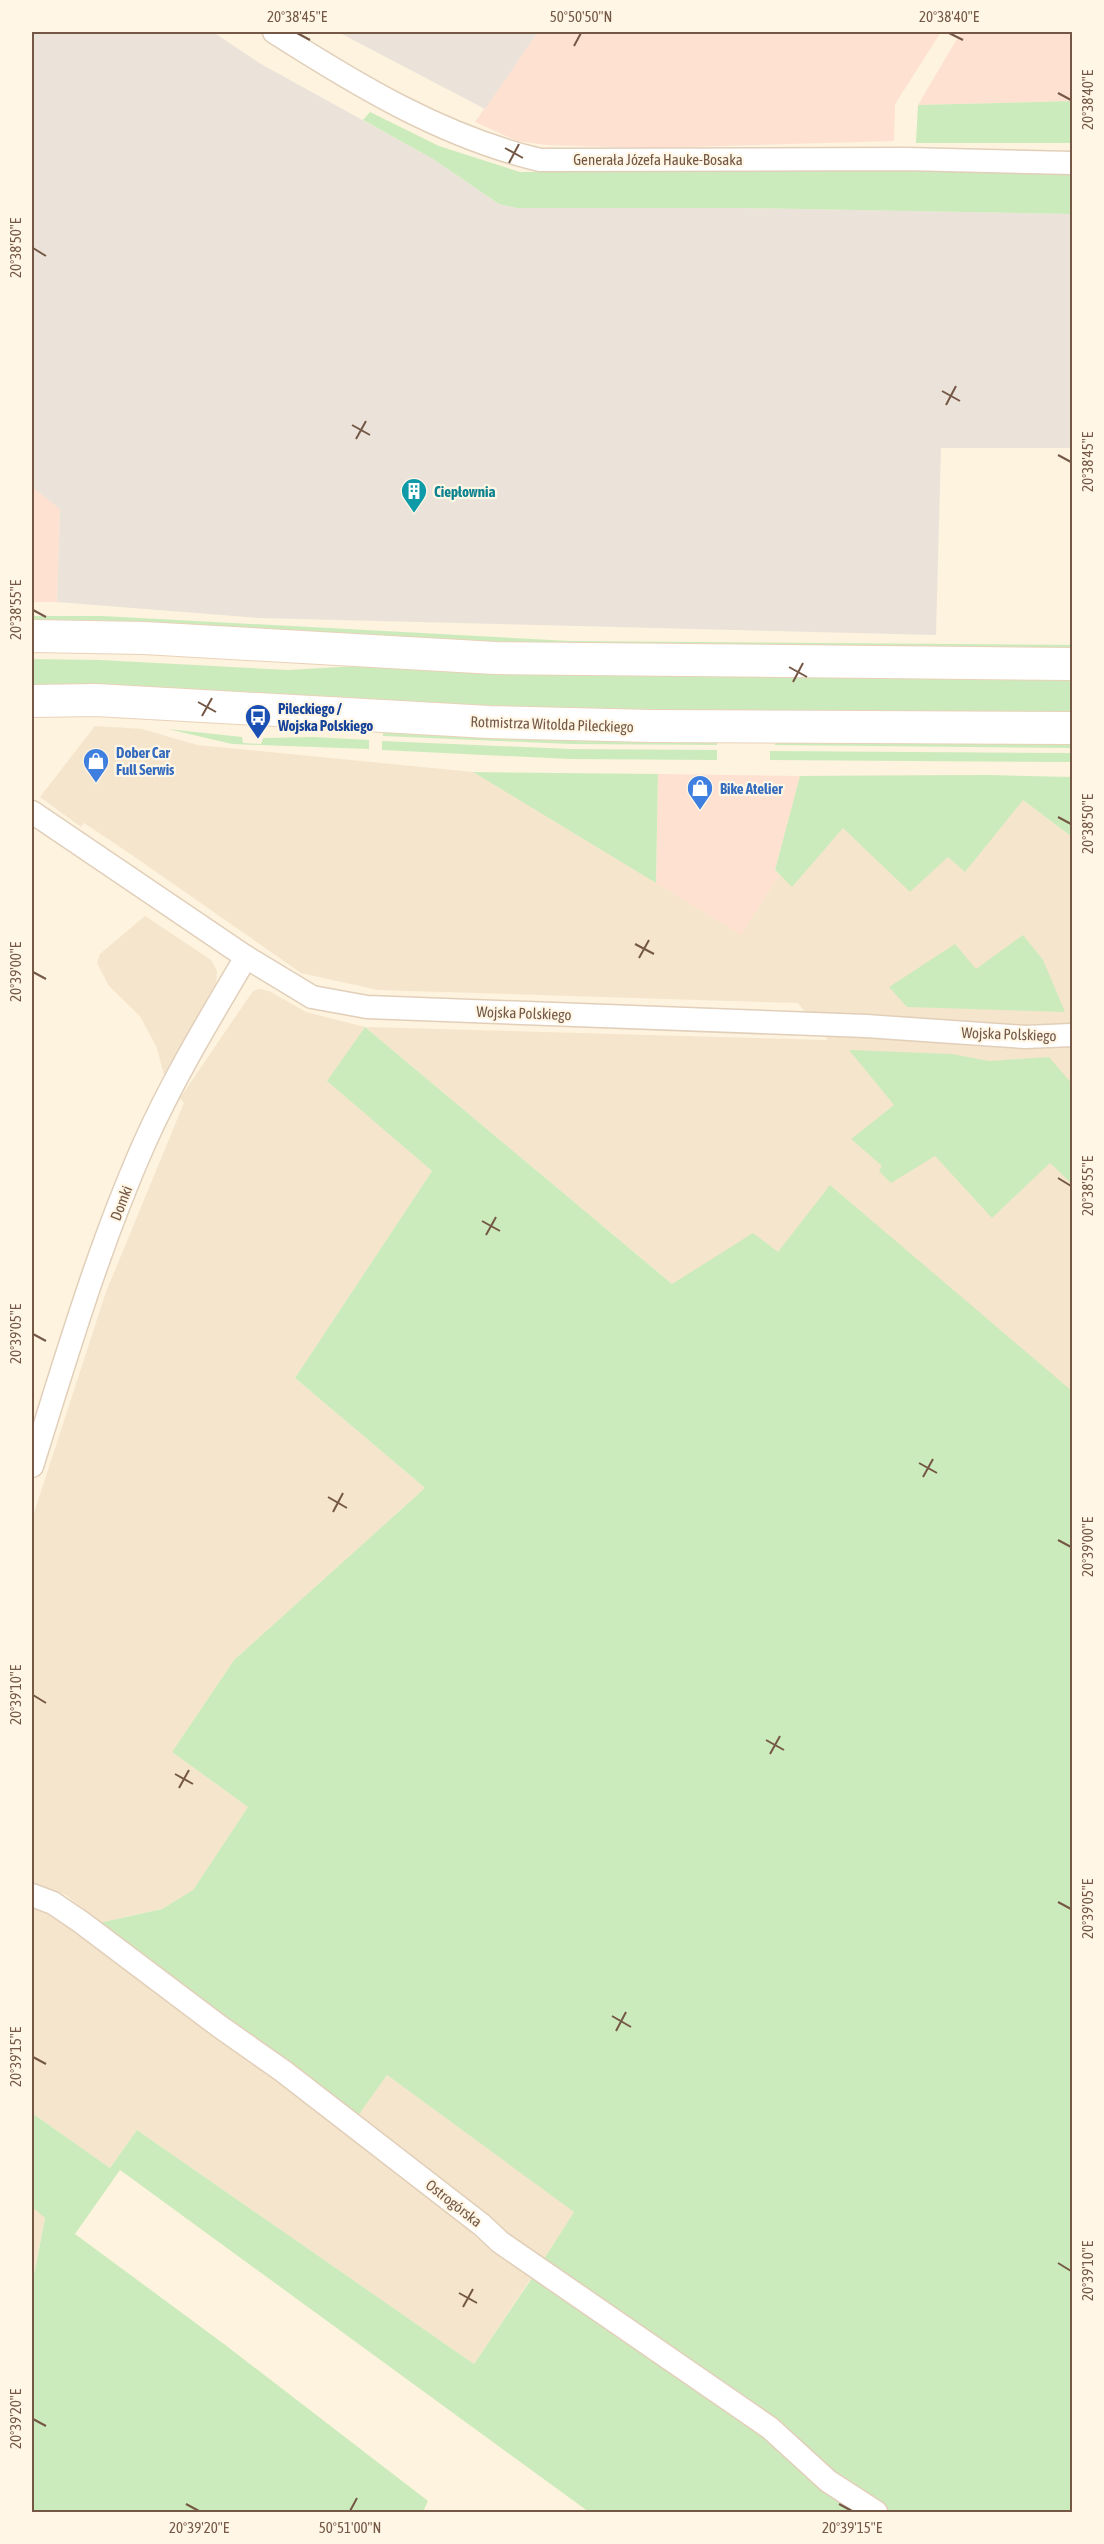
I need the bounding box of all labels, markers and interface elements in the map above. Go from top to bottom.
text: 20°38'45"E [267,8,328,25]
text: 50°50'50"N [550,8,612,25]
text: 20°38'40"E [919,8,980,25]
text: 20°38'40"E [1079,69,1096,130]
street label: Generała Józefa Hauke-Bosaka [573,151,743,168]
text: 20°38'50"E [7,217,24,278]
text: 20°38'45"E [1079,431,1096,492]
building icon: Ciepłownia [399,476,429,514]
place label: Ciepłownia [434,483,496,500]
text: 20°38'55"E [7,579,24,640]
place label: Pileckiego / Wojska Polskiego [277,700,373,734]
bus stop icon: Pileckiego / Wojska Polskiego [243,702,273,740]
street label: Rotmistrza Witolda Pileckiego [470,713,634,735]
place label: Dober Car Full Serwis [116,744,175,778]
shop icon: Dober Car Full Serwis [81,746,111,784]
shop icon: Bike Atelier [685,773,715,811]
place label: Bike Atelier [720,780,783,797]
text: 20°38'50"E [1079,793,1096,854]
text: 20°39'00"E [7,941,24,1002]
street label: Wojska Polskiego [476,1003,572,1023]
street label: Wojska Polskiego [961,1024,1057,1044]
text: 20°38'55"E [1079,1155,1096,1216]
street label: Domki [107,1183,135,1223]
text: 20°39'05"E [7,1303,24,1364]
text: 20°39'00"E [1079,1516,1096,1577]
text: 20°39'10"E [7,1664,24,1725]
text: 20°39'05"E [1079,1878,1096,1939]
text: 20°39'15"E [7,2026,24,2087]
street label: Ostrogórska [423,2176,485,2230]
text: 20°39'10"E [1079,2240,1096,2301]
text: 20°39'20"E [7,2388,24,2449]
text: 20°39'20"E [169,2519,230,2536]
text: 50°51'00"N [319,2519,381,2536]
text: 20°39'15"E [822,2519,883,2536]

